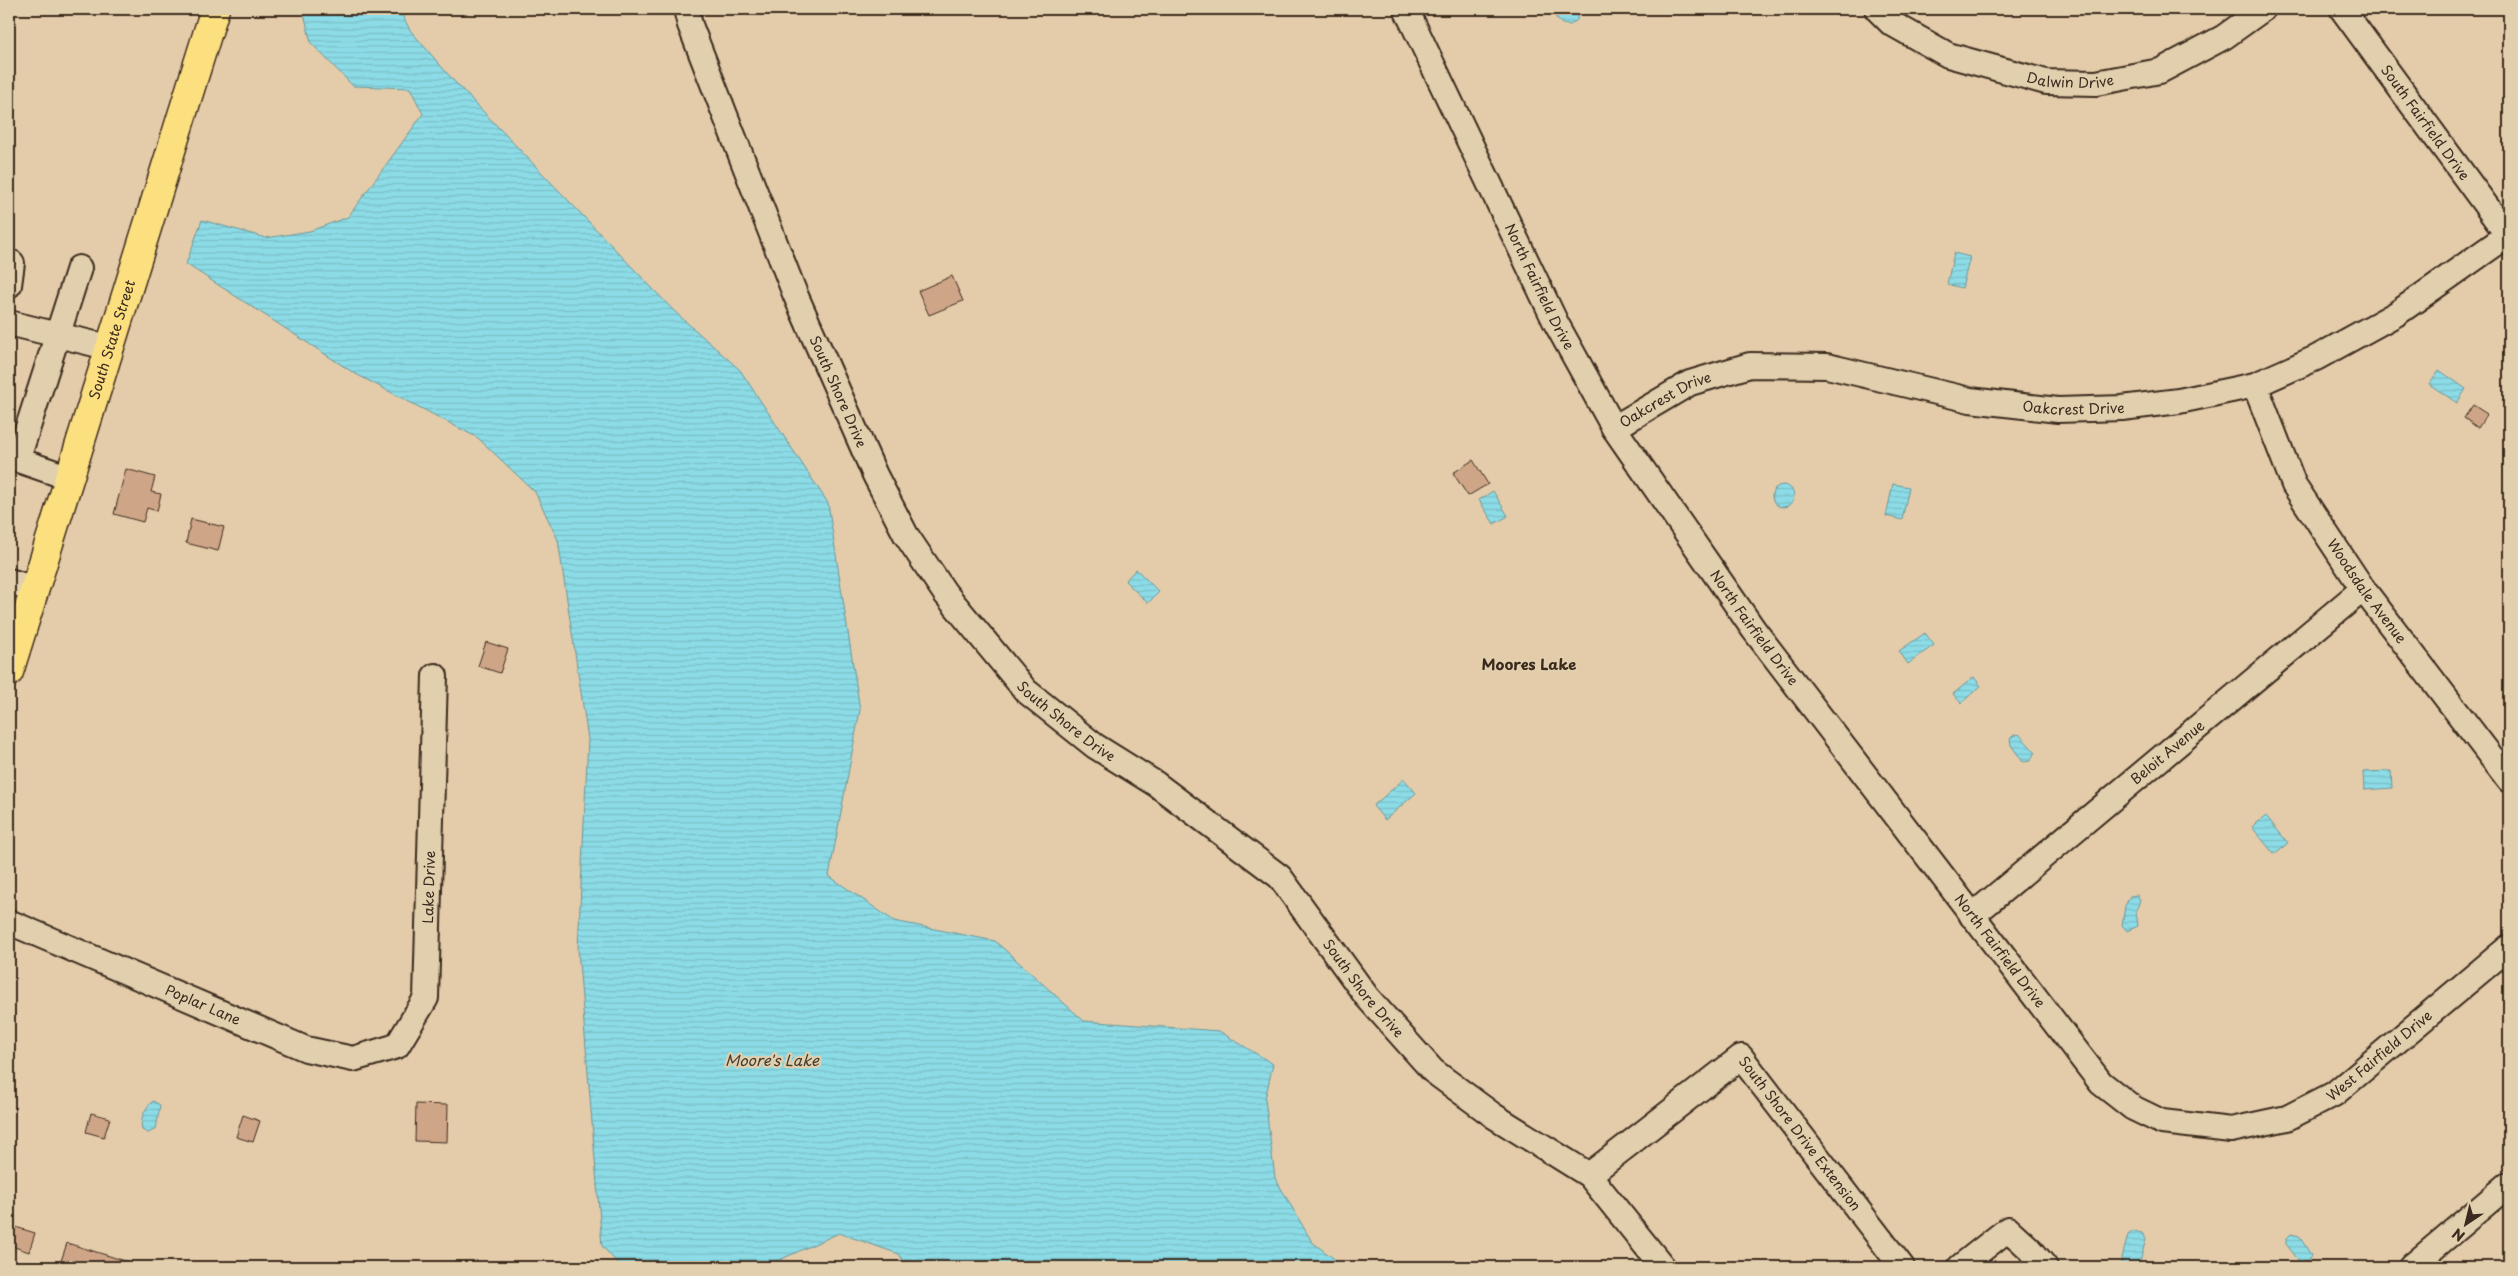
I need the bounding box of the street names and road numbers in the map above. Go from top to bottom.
street label: South Fairfield Drive [2376,60,2475,185]
street label: Dalwin Drive [2025,66,2115,93]
street label: North Fairfield Drive [1500,220,1580,353]
street label: South State Street [83,277,140,402]
street label: South Shore Drive [805,332,873,451]
street label: Oakcrest Drive [1615,366,1714,433]
street label: Oakcrest Drive [2022,395,2125,420]
street label: Woodsdale Avenue [2322,534,2412,648]
street label: North Fairfield Drive [1705,565,1804,690]
street label: South Shore Drive [1012,676,1120,766]
street label: Beloit Avenue [2126,715,2209,789]
street label: Lake Drive [417,850,440,924]
street label: North Fairfield Drive [1950,889,2051,1012]
street label: South Shore Drive [1318,935,1409,1042]
street label: Poplar Lane [162,979,244,1030]
street label: West Fairfield Drive [2322,1005,2436,1106]
street label: South Shore Drive Extension [1734,1052,1866,1215]

